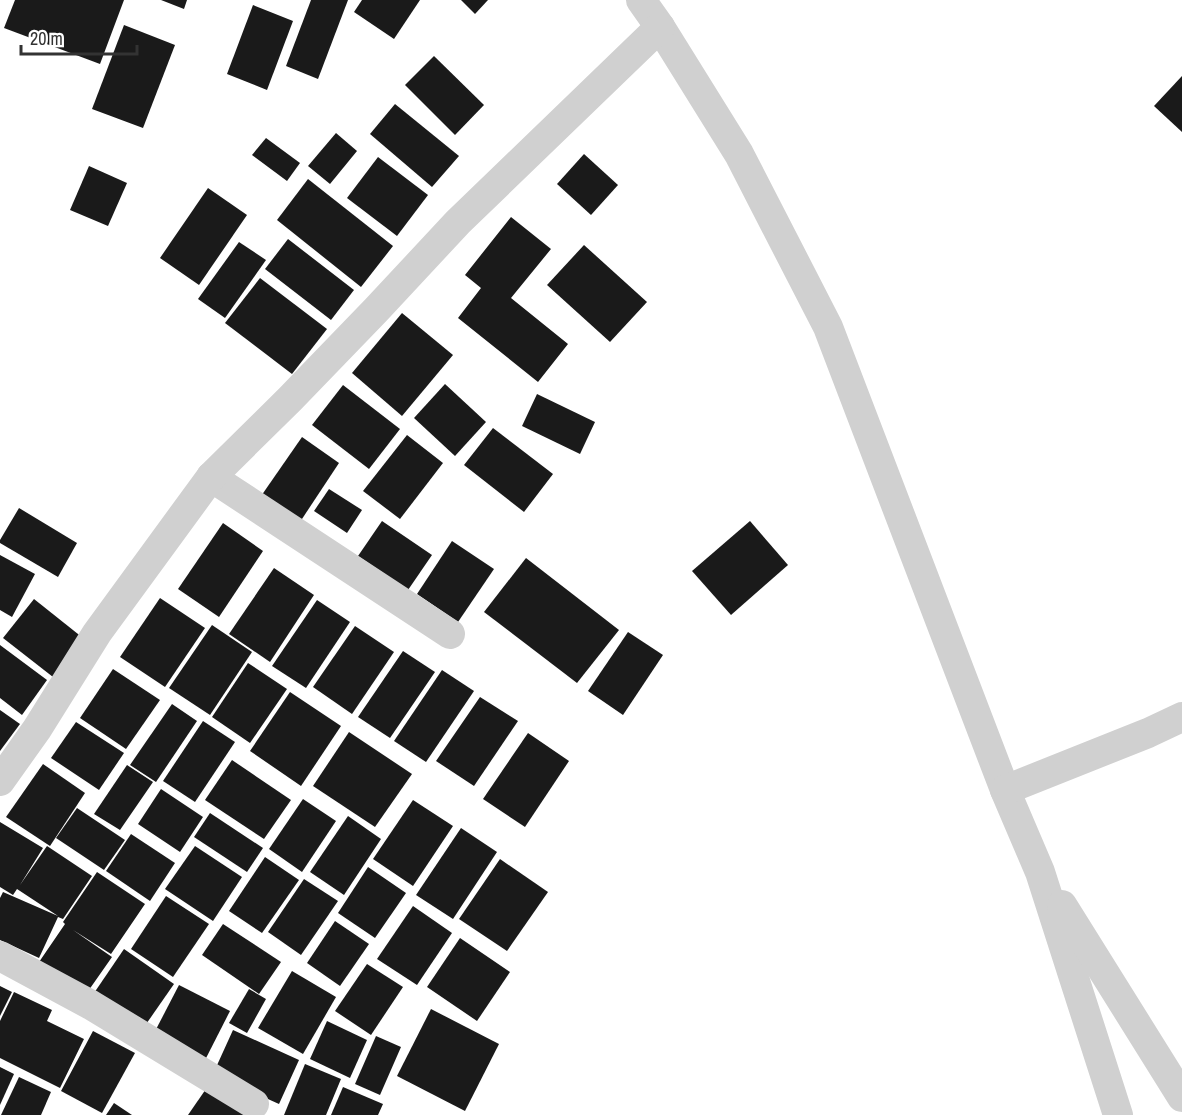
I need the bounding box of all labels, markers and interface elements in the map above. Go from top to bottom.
scale bar [21,18,136,56]
text: 20 m [30,26,63,51]

